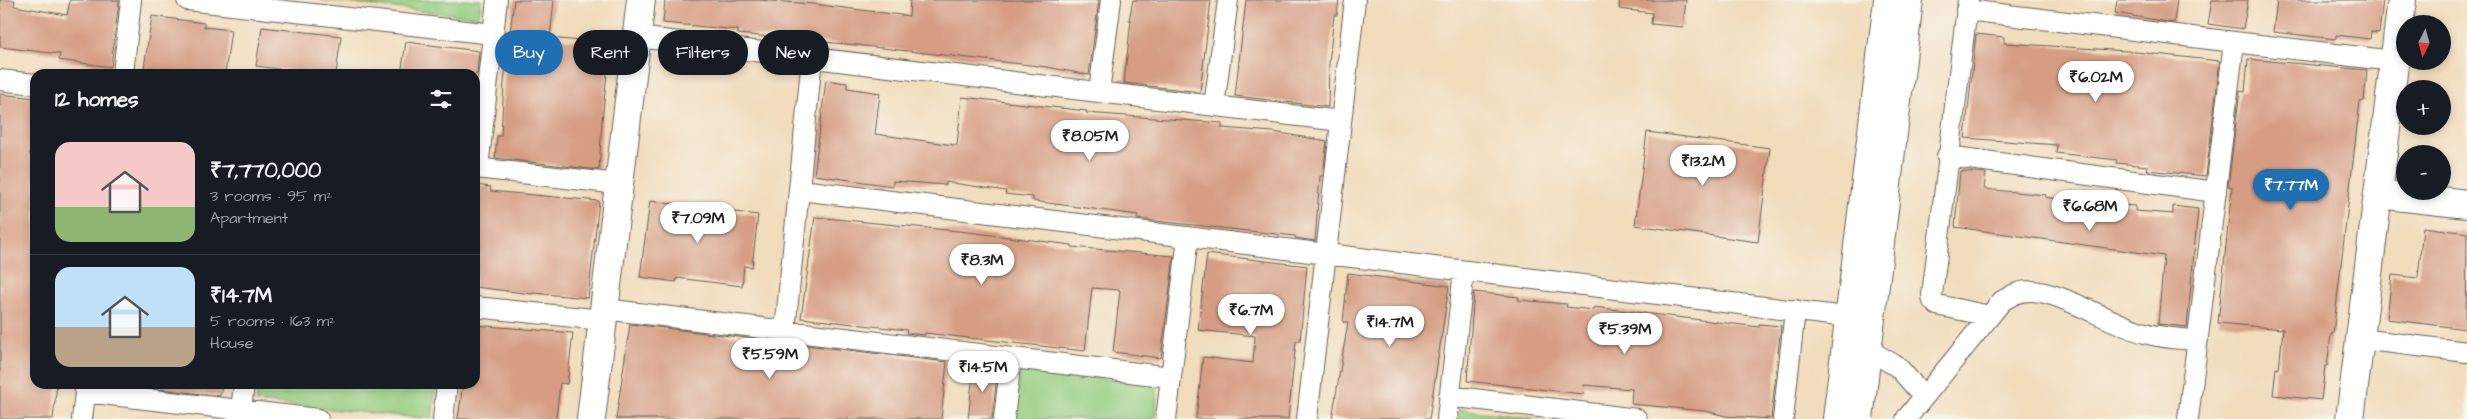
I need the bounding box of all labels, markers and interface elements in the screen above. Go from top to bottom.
north arrow [2396,15,2451,70]
map controls [2396,15,2451,200]
chip: Buy [495,30,563,75]
chip: Rent [573,30,648,75]
chip: Filters [658,30,748,75]
chip: New [758,30,829,75]
pin: ₹6.02M [2055,61,2137,103]
text: ₹6.02M [2069,66,2123,88]
button: + [2396,80,2451,135]
text: 12 homes [55,85,139,114]
icon: filters [427,85,455,113]
pin: ₹8.05M [1049,120,1131,162]
text: ₹8.05M [1062,125,1118,147]
pin: ₹13.2M [1662,144,1744,187]
button: − [2396,145,2451,200]
text: ₹13.2M [1681,150,1725,172]
text: ₹7,770,000 [210,156,321,185]
icon: home [95,162,155,222]
pin: ₹7.77M [2250,168,2332,211]
text: ₹7.77M [2264,174,2318,196]
text: 3 rooms · 95 m² [210,185,332,207]
pin: ₹6.68M [2049,190,2131,232]
text: ₹6.68M [2062,195,2118,217]
pin: ₹7.09M [657,202,739,244]
text: Apartment [210,207,288,229]
text: ₹7.09M [671,207,725,229]
pin: ₹8.3M [947,244,1017,286]
text: ₹8.3M [960,249,1004,271]
text: ₹14.7M [210,281,272,310]
icon: home [95,287,155,347]
pin: ₹6.7M [1216,294,1286,336]
text: ₹6.7M [1229,299,1273,321]
pin: ₹14.7M [1349,306,1431,348]
text: 5 rooms · 163 m² [210,310,335,332]
text: ₹14.7M [1366,311,1414,333]
pin: ₹5.39M [1584,312,1666,355]
text: ₹5.39M [1598,318,1652,340]
text: House [210,332,254,354]
pin: ₹5.59M [729,338,811,380]
text: ₹5.59M [742,343,798,365]
pin: ₹14.5M [942,350,1024,393]
text: ₹14.5M [959,356,1007,378]

